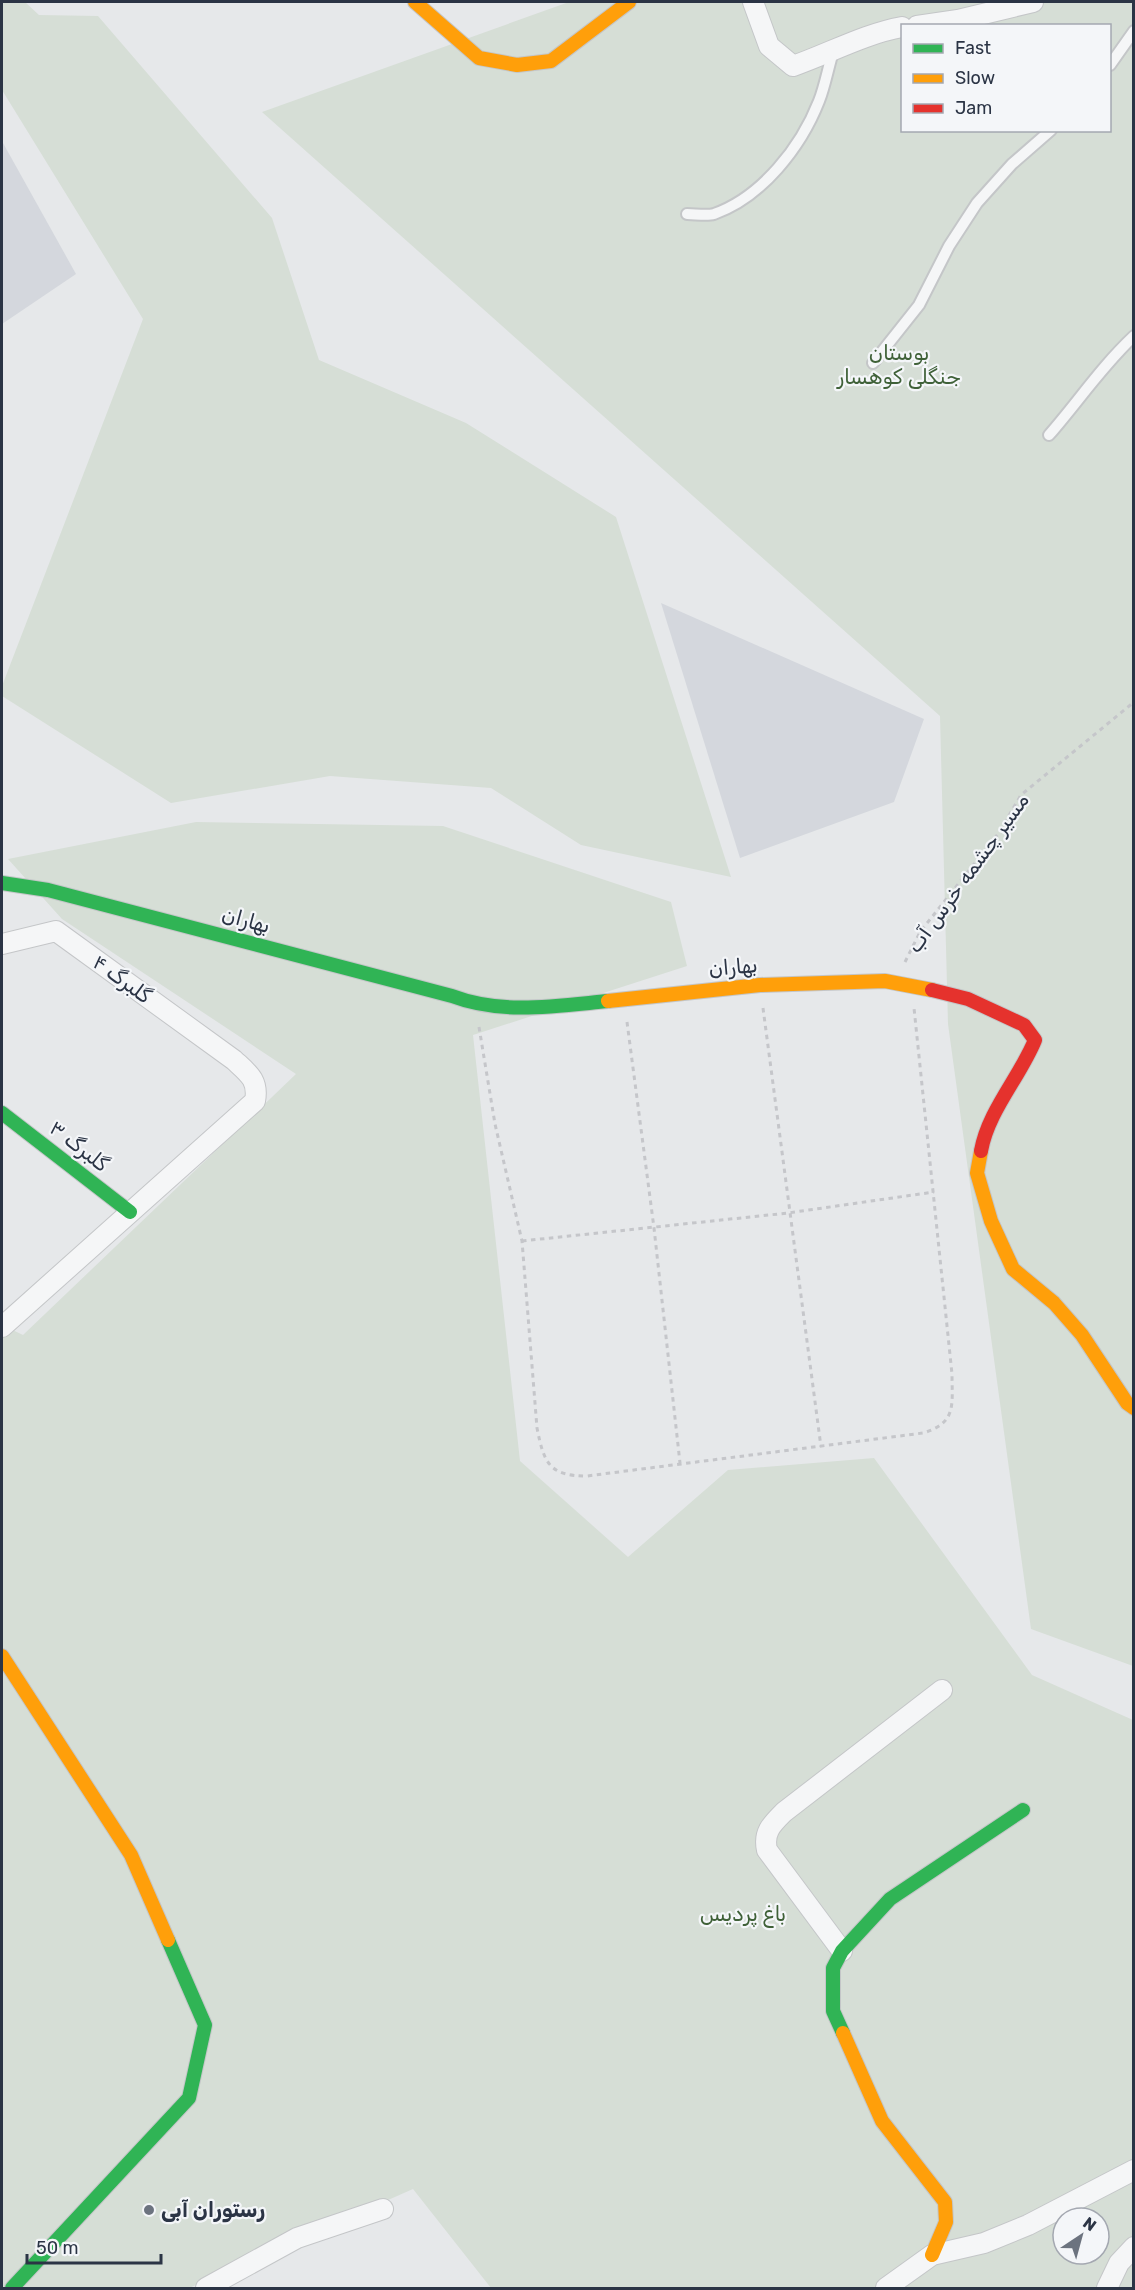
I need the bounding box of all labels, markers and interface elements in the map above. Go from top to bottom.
legend [901,24,1111,132]
text: Fast [955,37,991,59]
text: Slow [955,67,995,89]
text: Jam [955,97,992,119]
park label: بوستان جنگلی کوهسار [835,340,961,389]
street label: مسیر چشمه خرس آب [901,788,1035,958]
street label: بهاران [219,901,273,938]
street label: گلبرگ ۴ [88,949,157,1008]
street label: بهاران [707,952,758,981]
street label: گلبرگ ۳ [45,1115,114,1177]
park label: باغ پردیس [700,1901,786,1928]
place label: رستوران آبی [161,2197,265,2223]
marker: رستوران آبی [142,2203,156,2217]
north arrow [1051,2206,1111,2266]
text: N [1079,2213,1100,2235]
scale bar [27,2227,160,2265]
text: 50 m [36,2237,79,2259]

